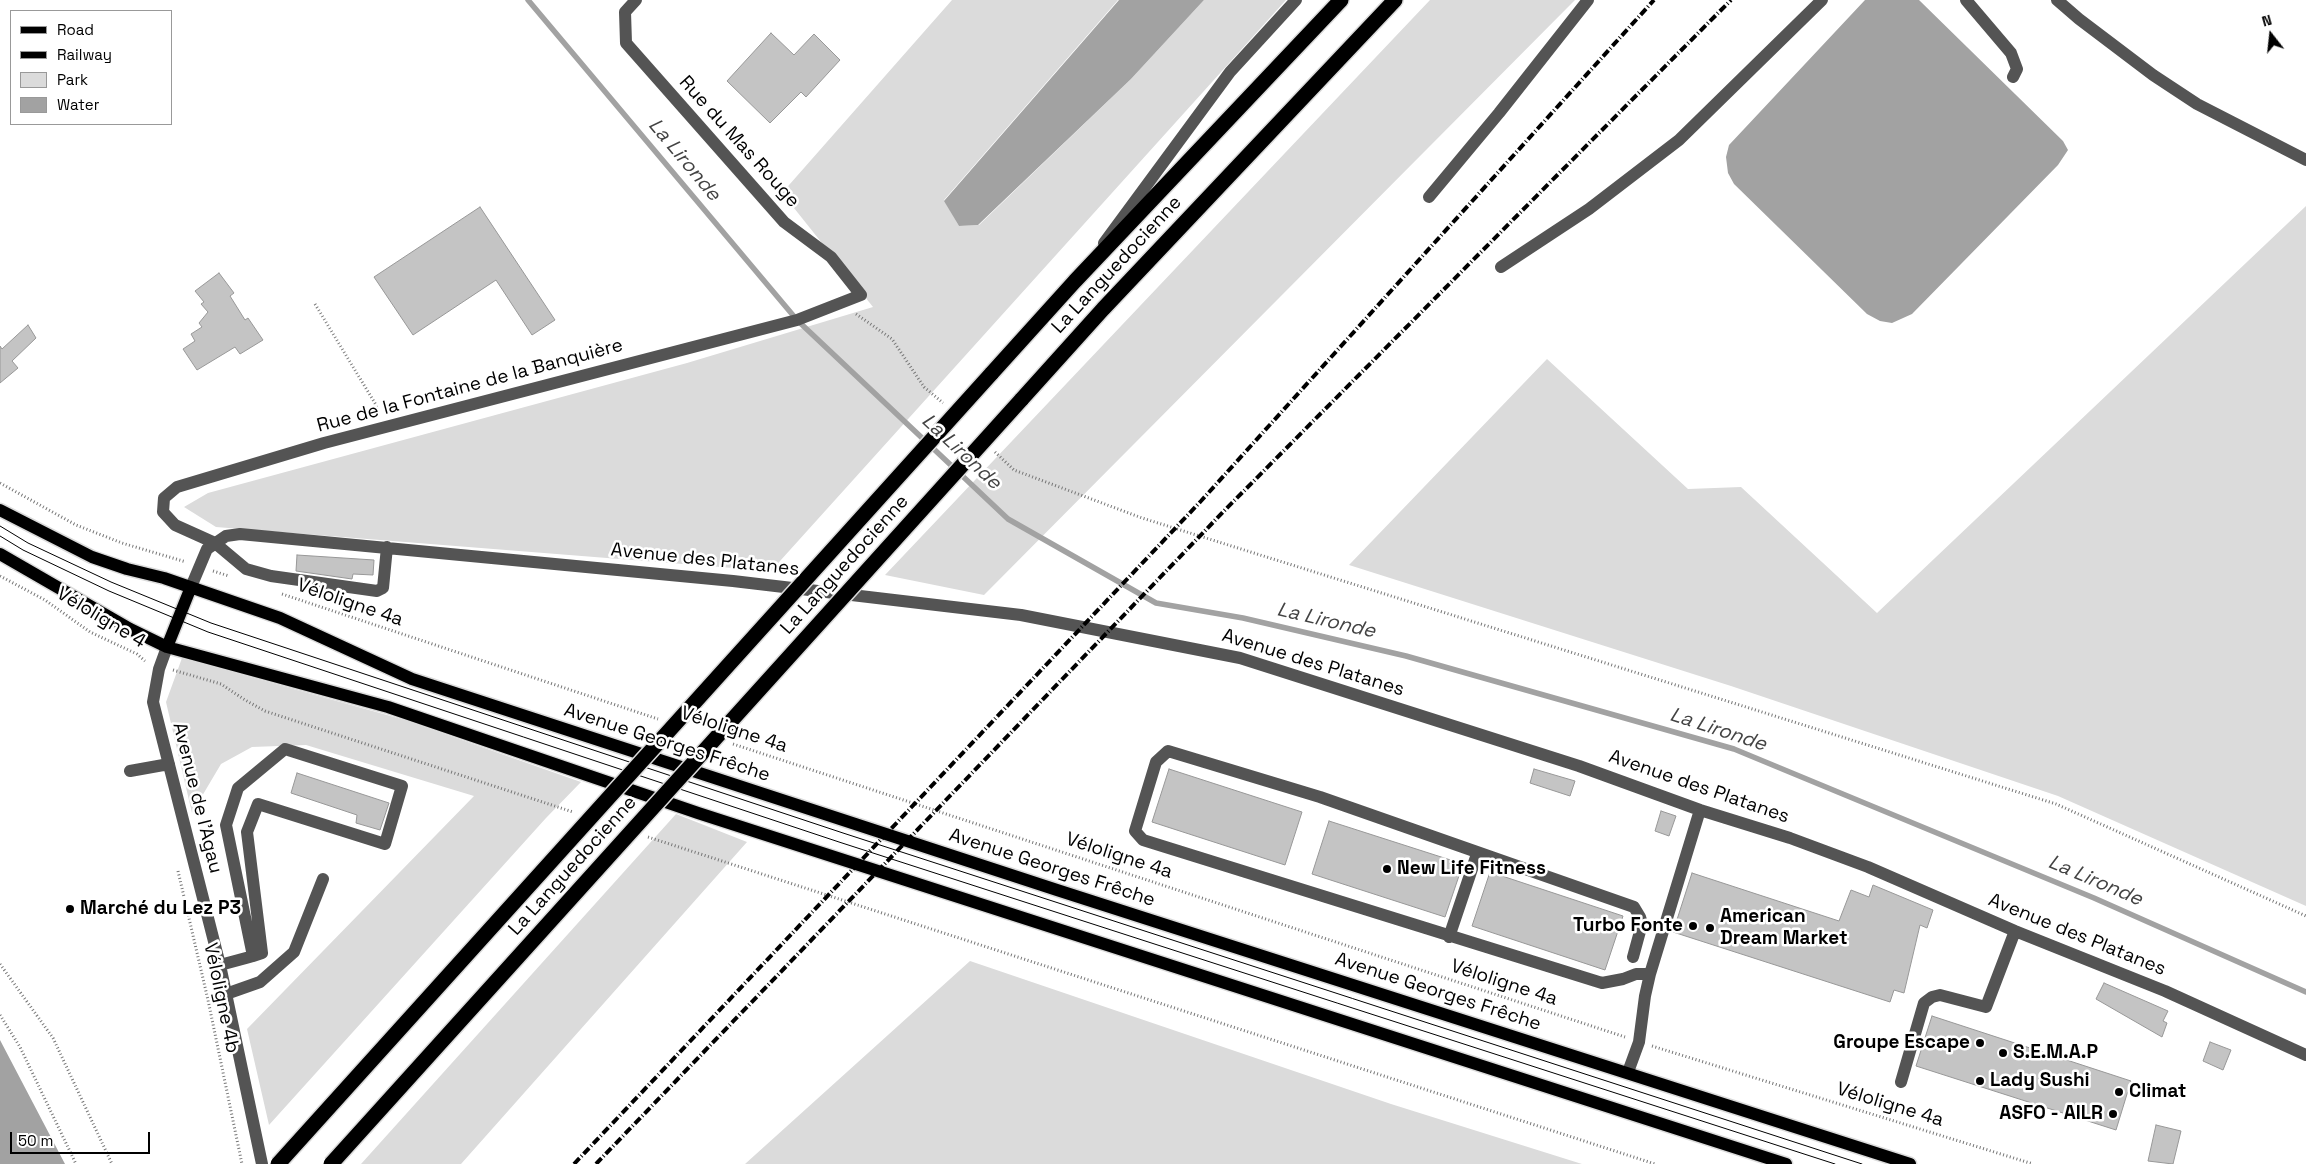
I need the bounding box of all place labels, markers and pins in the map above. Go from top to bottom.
place label: New Life Fitness [1397,858,1546,880]
marker: New Life Fitness [1381,863,1393,875]
place label: Marché du Lez P3 [80,898,241,920]
marker: Marché du Lez P3 [64,903,76,915]
place label: American Dream Market [1720,906,1848,950]
place label: Turbo Fonte [1573,915,1683,937]
marker: Turbo Fonte [1687,920,1699,932]
marker: American Dream Market [1704,922,1716,934]
place label: Groupe Escape [1833,1032,1970,1054]
marker: Groupe Escape [1974,1037,1986,1049]
place label: S.E.M.A.P [2013,1042,2098,1064]
marker: S.E.M.A.P [1997,1047,2009,1059]
place label: Lady Sushi [1990,1070,2090,1092]
marker: Lady Sushi [1974,1075,1986,1087]
place label: Climat [2129,1081,2187,1103]
marker: Climat [2113,1086,2125,1098]
place label: ASFO - AILR [1999,1103,2103,1125]
marker: ASFO - AILR [2107,1108,2119,1120]

